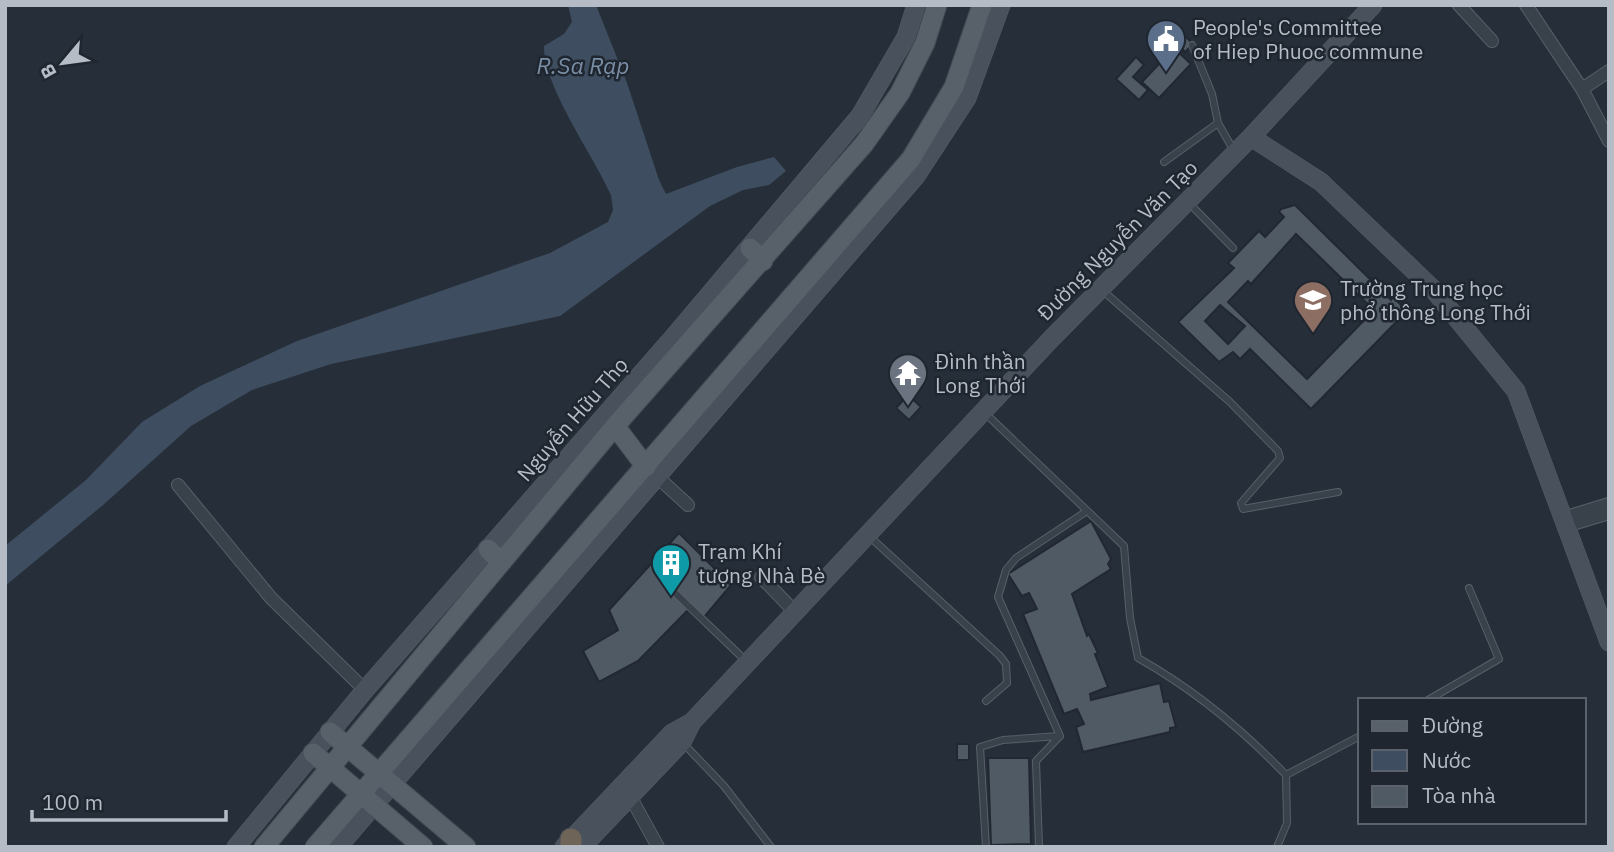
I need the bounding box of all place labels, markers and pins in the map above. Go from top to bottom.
place label: People's Committee of Hiep Phuoc commune [1193,13,1423,65]
public building icon: People's Committee of Hiep Phuoc commune [1145,18,1187,73]
place label: Trường Trung học phổ thông Long Thới [1340,274,1531,326]
school or university icon: Trường Trung học phổ thông Long Thới [1292,279,1334,334]
place label: Đình thần Long Thới [935,347,1026,399]
temple icon: Đình thần Long Thới [887,352,929,407]
place label: Trạm Khí tượng Nhà Bè [698,537,825,589]
building icon: Trạm Khí tượng Nhà Bè [650,542,692,597]

